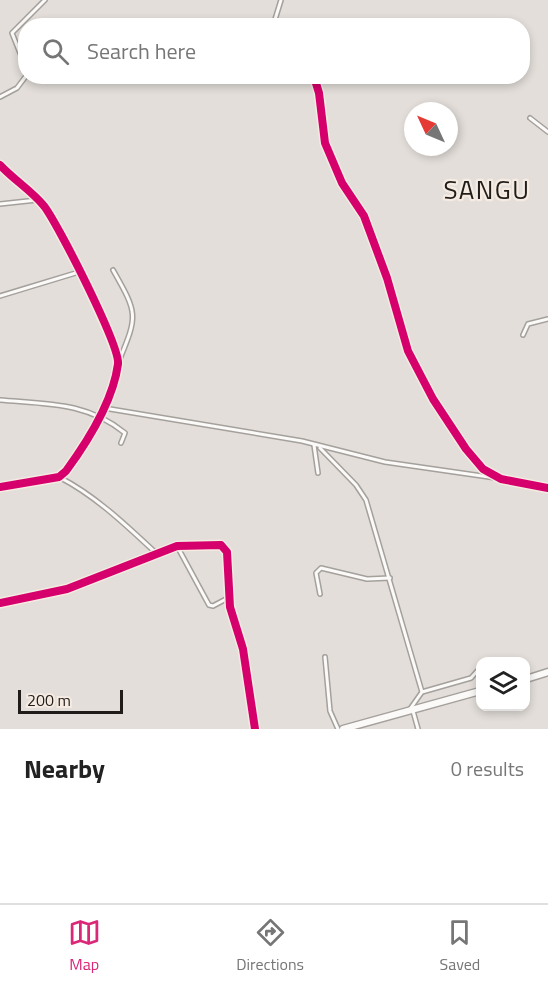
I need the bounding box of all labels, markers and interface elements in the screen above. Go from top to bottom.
search box [18,18,530,84]
text: Search here [87,34,196,68]
icon: search [39,35,72,68]
north arrow [404,102,458,156]
district label: SANGU [443,170,531,209]
map controls [476,657,530,711]
button: layers [476,657,530,711]
scale bar [18,687,123,714]
text: 200 m [27,688,71,712]
text: Nearby [24,749,105,788]
text: 0 results [451,753,524,784]
tab: Map [68,916,101,976]
tab: Directions [236,916,304,976]
tab: Saved [440,916,480,976]

